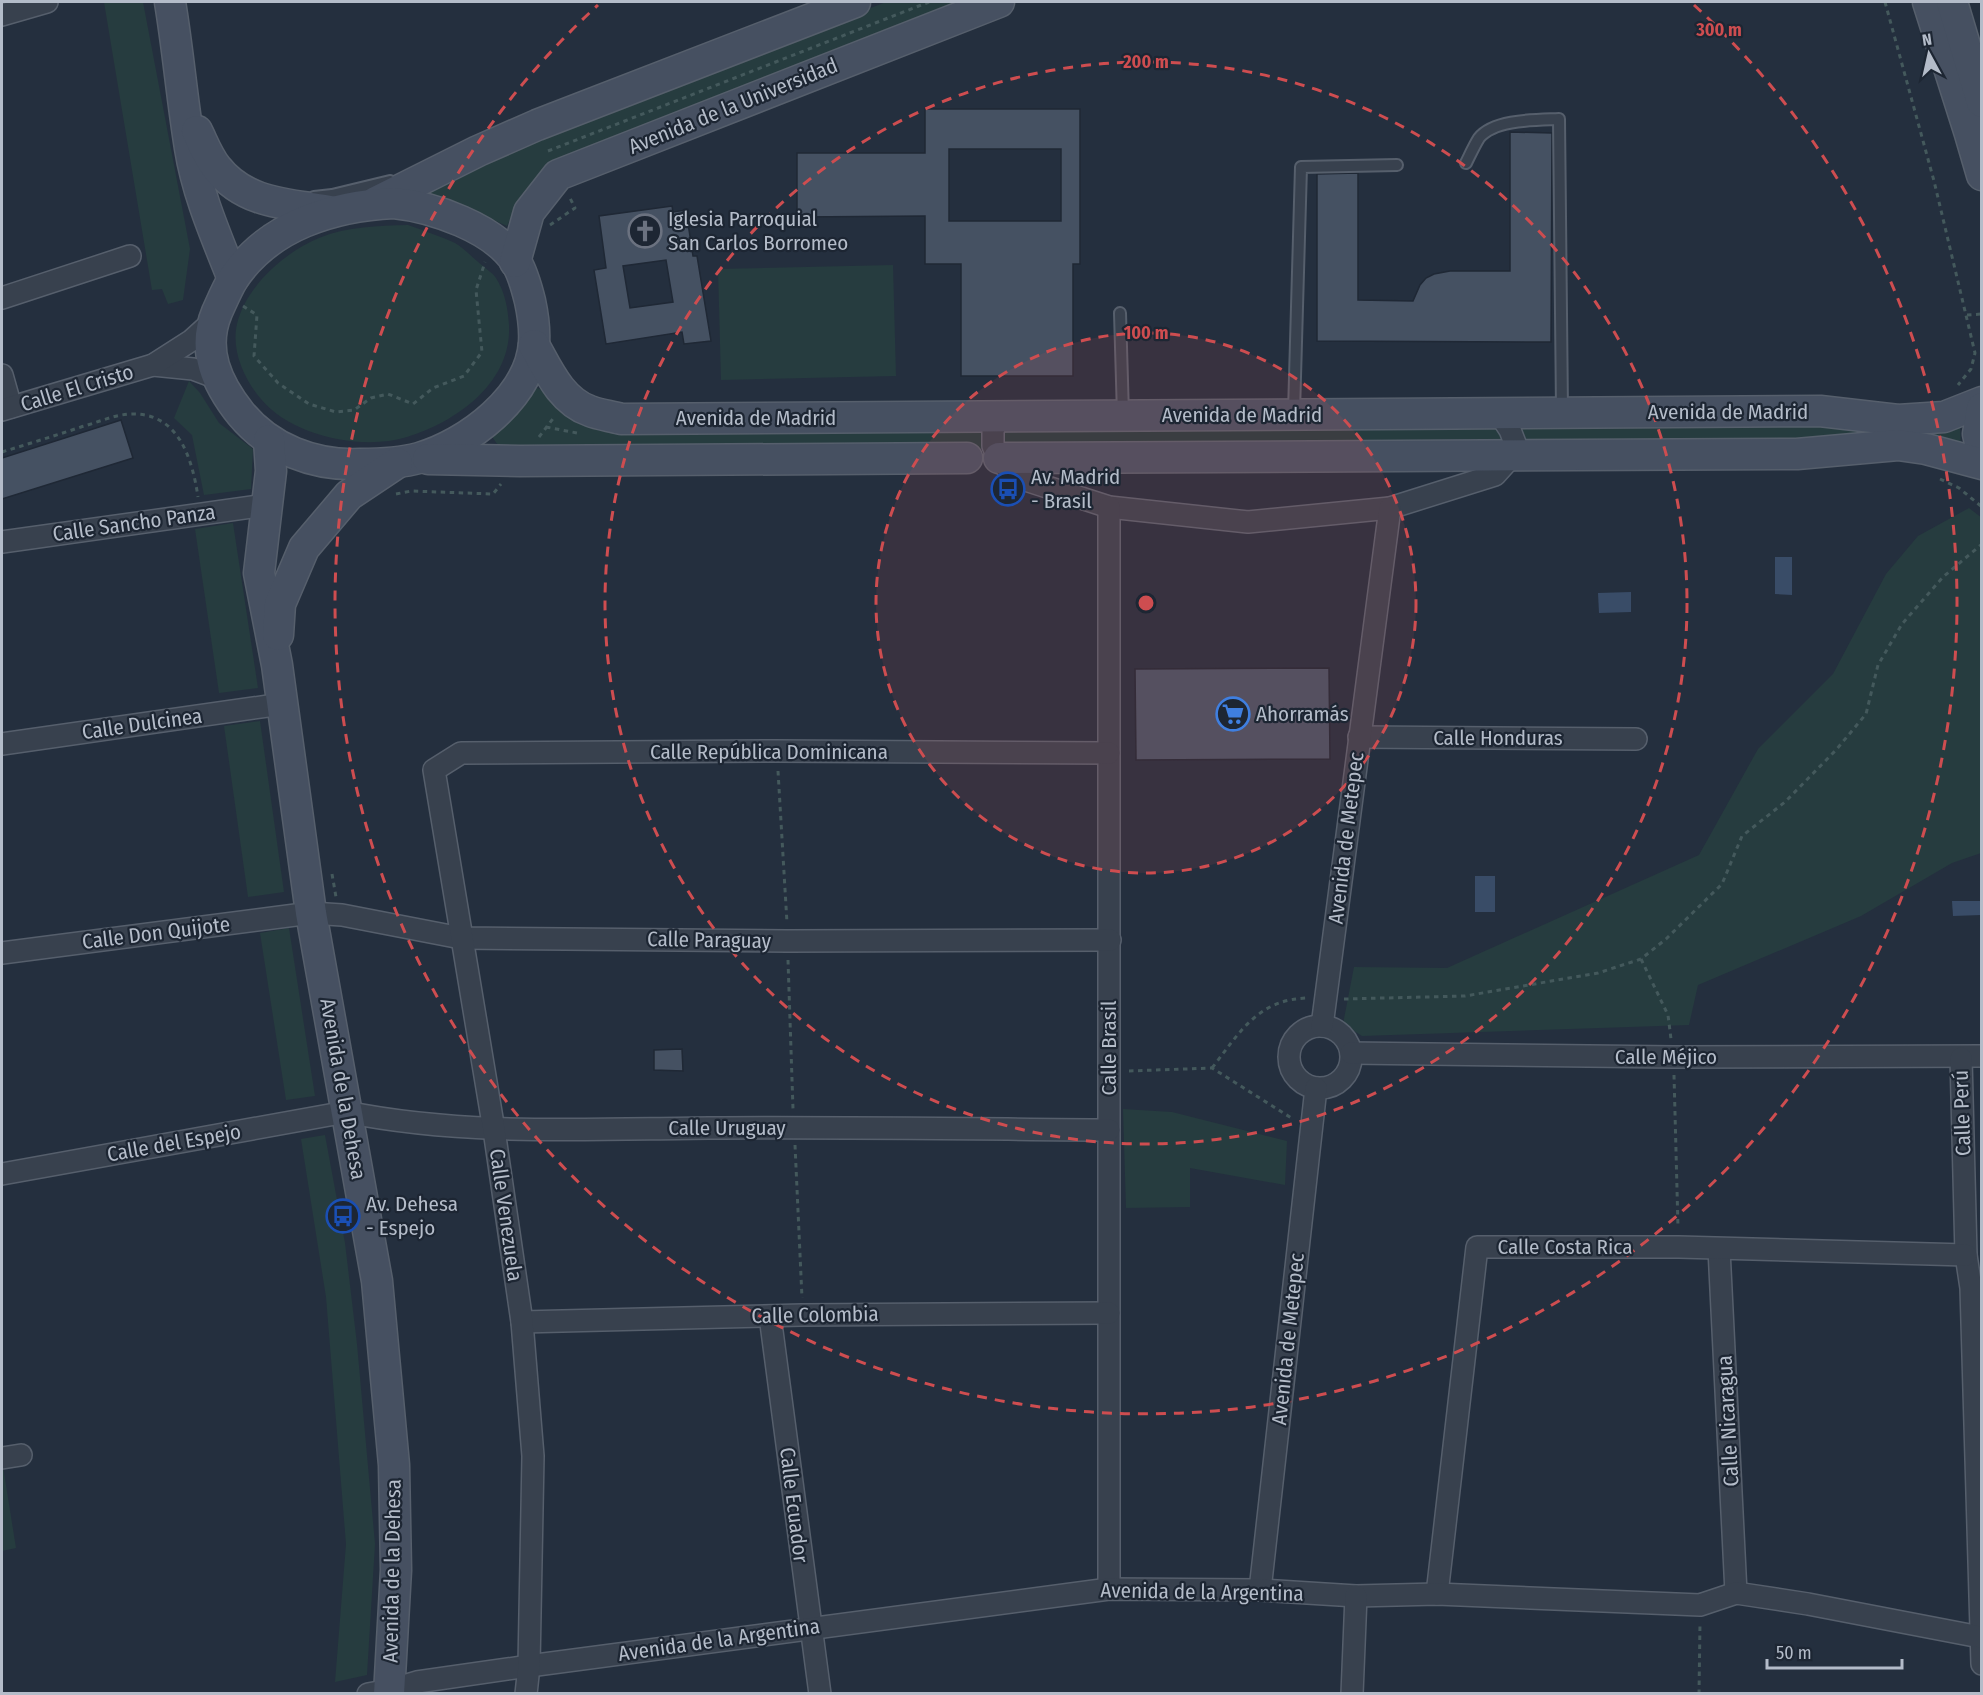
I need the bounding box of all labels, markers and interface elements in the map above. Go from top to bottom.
text: 300 m [1695,19,1742,41]
north arrow [1899,24,1959,84]
text: N [1921,30,1933,50]
text: 200 m [1122,51,1169,73]
street label: Avenida de la Universidad [625,52,841,160]
place label: Iglesia Parroquial San Carlos Borromeo [668,206,848,256]
church icon: Iglesia Parroquial San Carlos Borromeo [627,213,663,249]
text: 100 m [1124,322,1168,344]
street label: Calle El Cristo [17,359,137,417]
street label: Avenida de Madrid [1648,399,1808,425]
street label: Avenida de Madrid [1162,402,1322,428]
street label: Avenida de Madrid [676,405,836,431]
place label: Av. Madrid - Brasil [1031,464,1120,514]
bus stop icon: Av. Madrid - Brasil [990,471,1026,507]
street label: Calle Sancho Panza [51,499,217,547]
centre of rings [1136,593,1156,613]
supermarket icon: Ahorramás [1215,696,1251,732]
place label: Ahorramás [1256,701,1349,727]
street label: Calle Dulcinea [80,703,204,745]
street label: Calle Honduras [1433,725,1563,751]
street label: Calle República Dominicana [650,739,888,765]
street label: Avenida de Metepec [1323,751,1369,925]
street label: Calle Don Quijote [81,911,231,955]
street label: Calle Paraguay [647,926,772,954]
street label: Avenida de la Dehesa [314,996,372,1182]
street label: Calle Brasil [1096,1000,1122,1095]
street label: Calle Méjico [1615,1044,1717,1070]
street label: Calle Perú [1948,1070,1976,1156]
street label: Calle Uruguay [668,1115,786,1141]
street label: Calle del Espejo [105,1118,243,1168]
street label: Calle Venezuela [484,1147,528,1283]
place label: Av. Dehesa - Espejo [366,1191,458,1241]
bus stop icon: Av. Dehesa - Espejo [325,1198,361,1234]
street label: Calle Costa Rica [1498,1234,1632,1260]
street label: Avenida de Metepec [1266,1252,1310,1426]
street label: Calle Colombia [751,1301,879,1329]
street label: Calle Nicaragua [1712,1355,1744,1487]
street label: Calle Ecuador [774,1446,814,1565]
street label: Avenida de la Dehesa [377,1479,407,1663]
street label: Avenida de la Argentina [1100,1577,1304,1607]
street label: Avenida de la Argentina [617,1613,821,1667]
scale bar [1767,1632,1902,1670]
text: 50 m [1776,1642,1812,1664]

